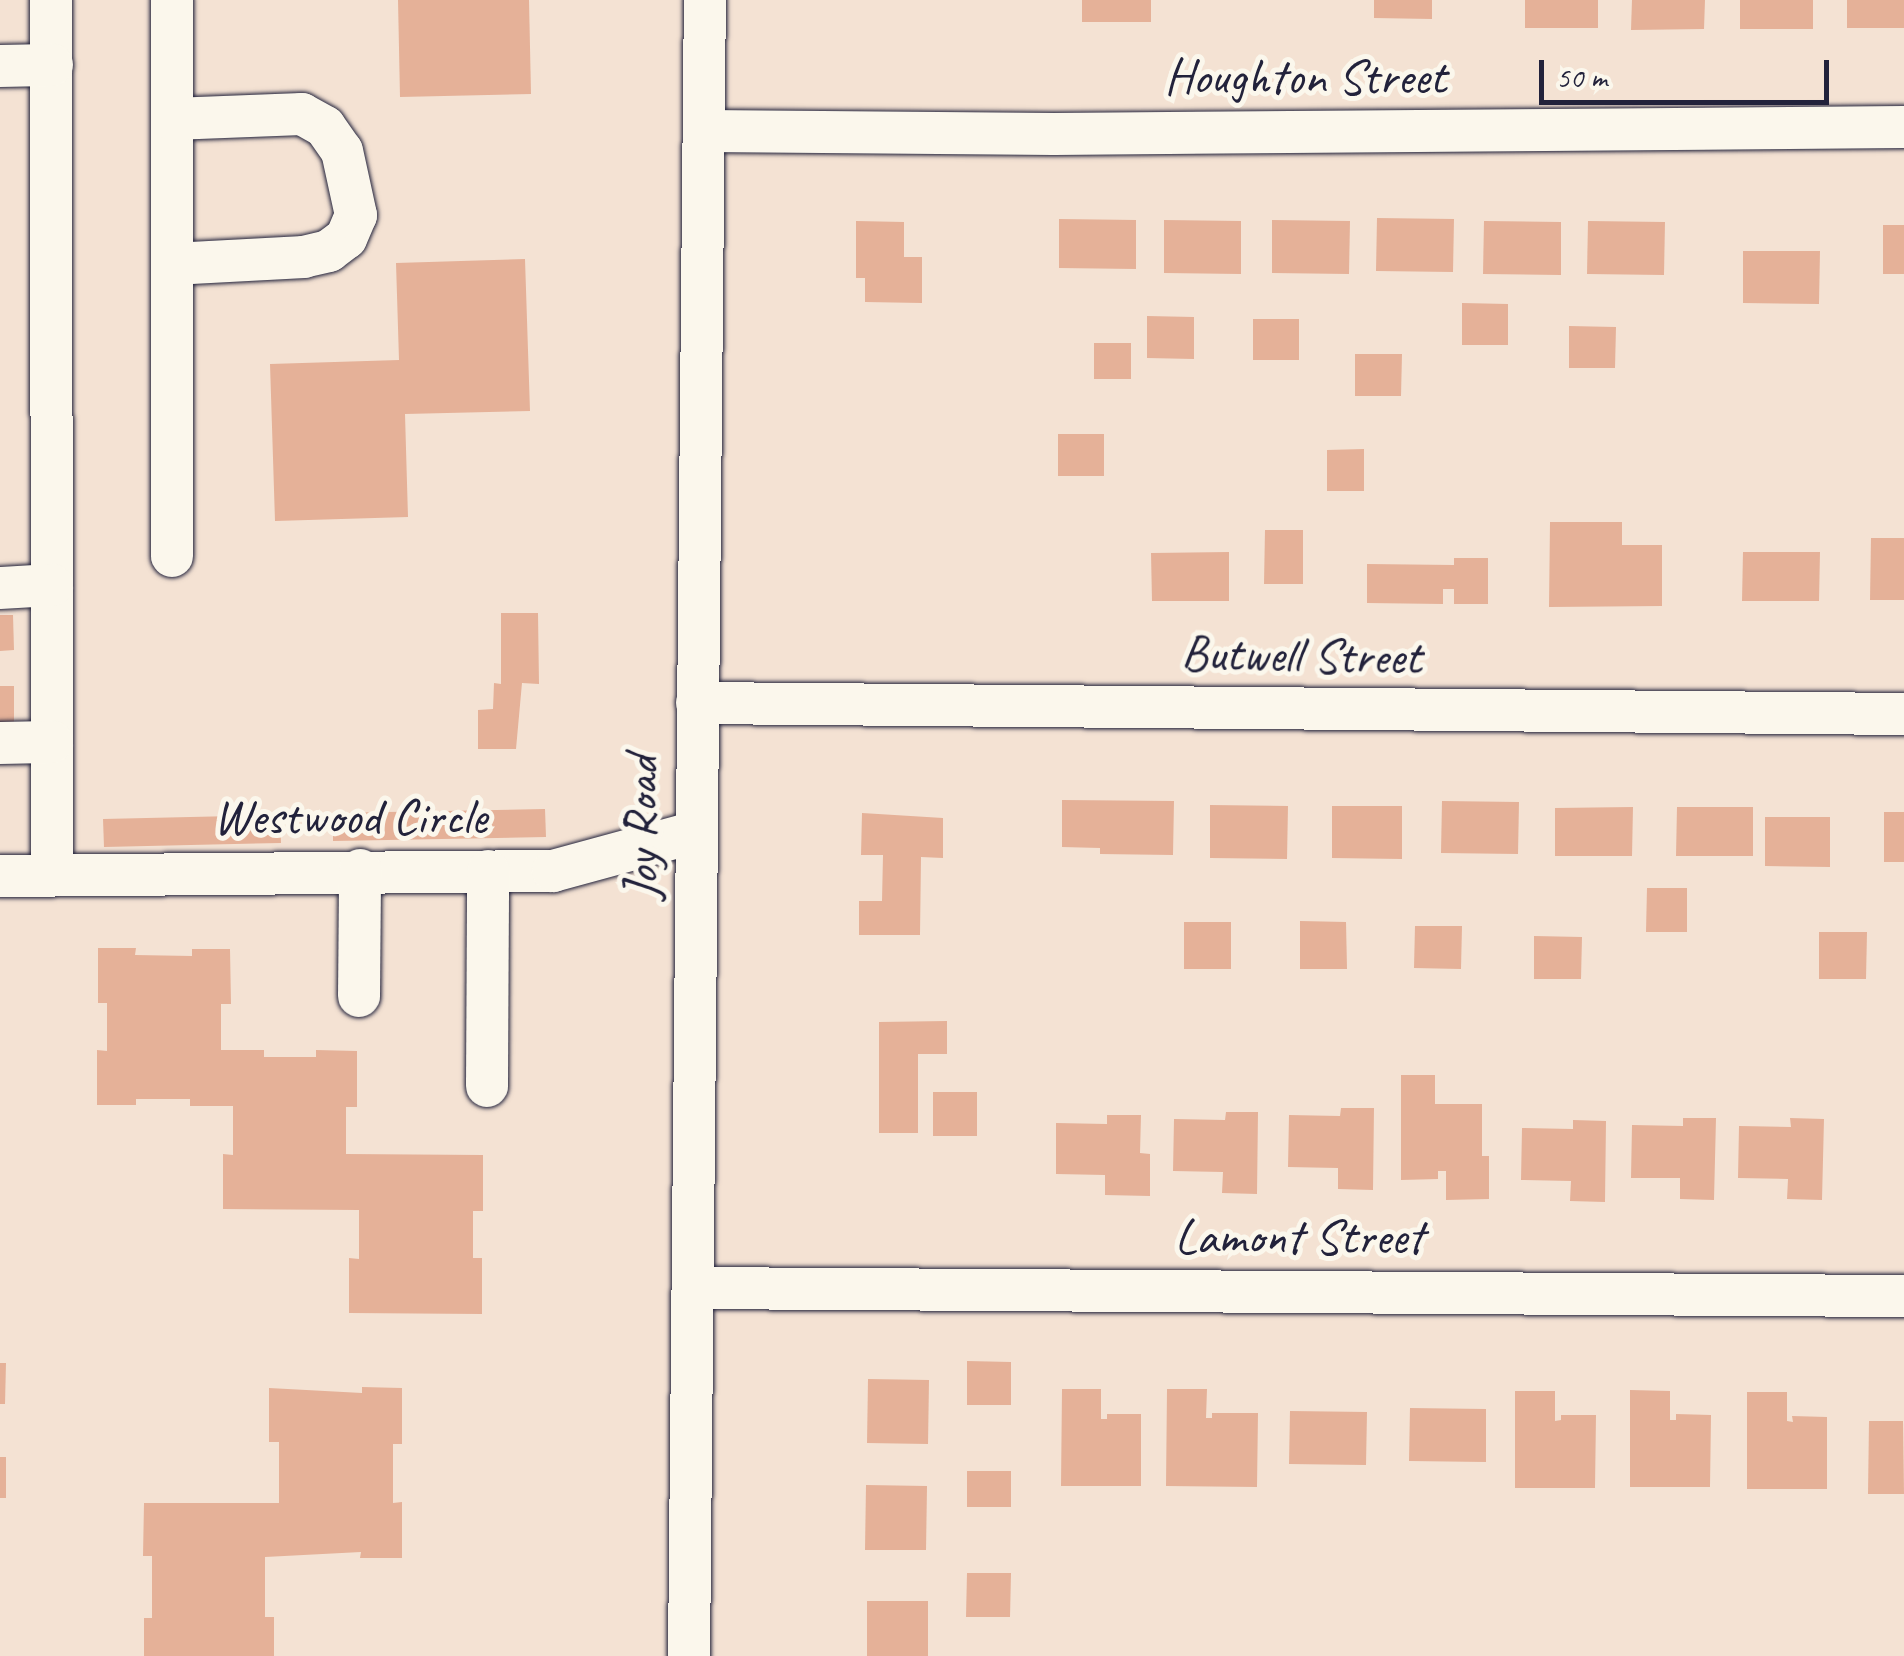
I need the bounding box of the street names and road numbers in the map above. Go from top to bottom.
street label: Houghton Street [1164,47,1446,107]
street label: Butwell Street [1180,623,1422,687]
street label: Joy Road [611,756,671,900]
street label: Westwood Circle [214,787,486,847]
street label: Lamont Street [1175,1207,1423,1267]

